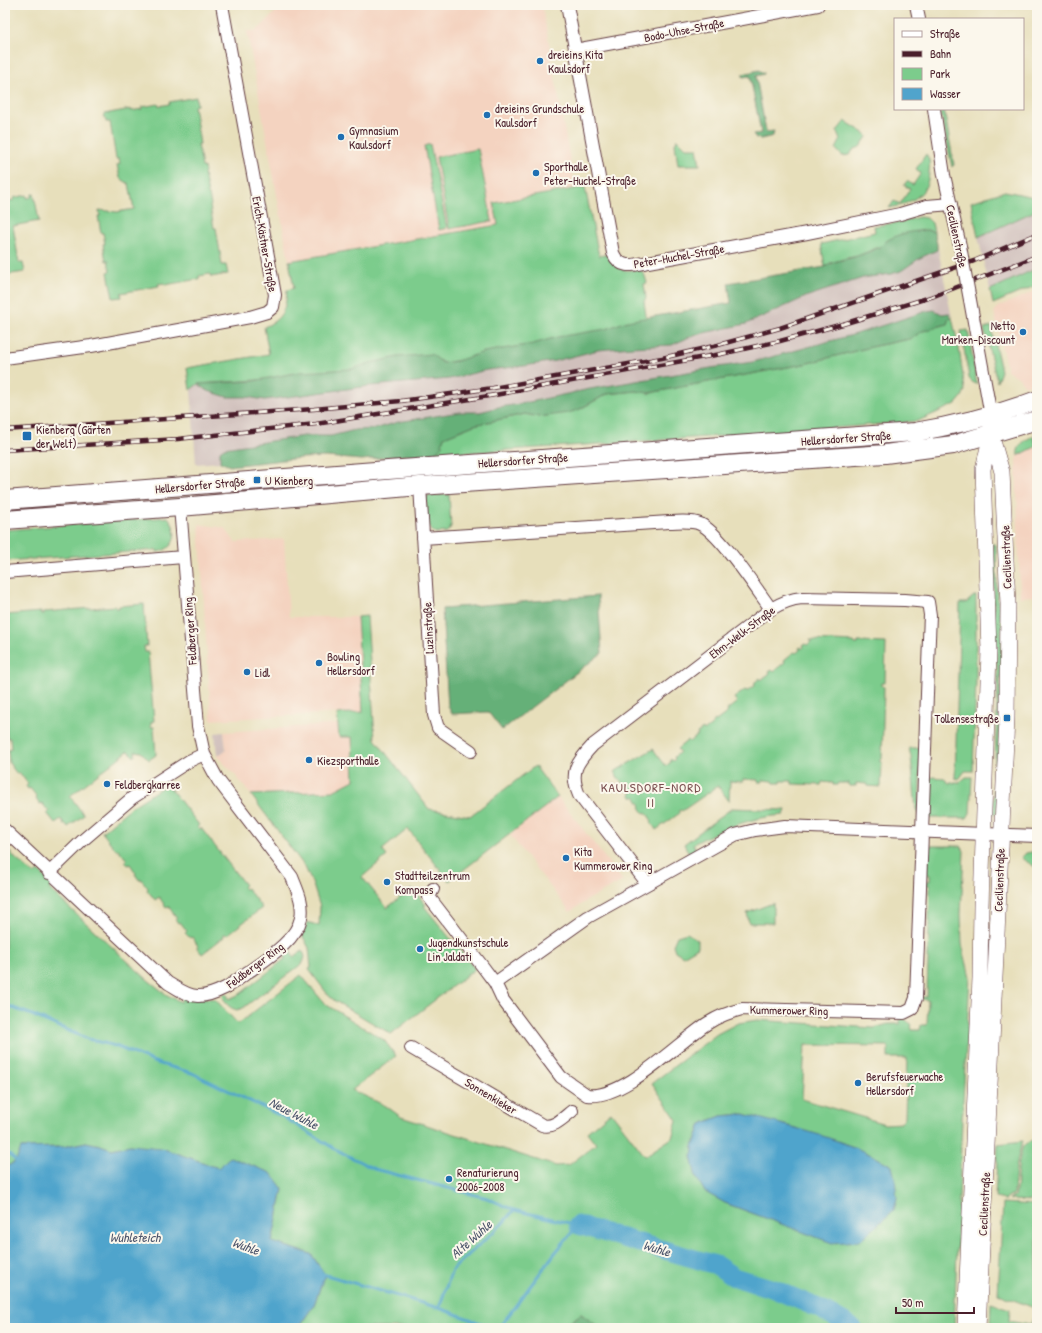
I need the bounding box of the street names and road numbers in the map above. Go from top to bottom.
street label: Bodo-Uhse-Straße [642,14,726,46]
street label: Erich-Kästner-Straße [248,195,282,293]
street label: Cecilienstraße [942,203,972,269]
street label: Peter-Huchel-Straße [632,240,726,272]
street label: Hellersdorfer Straße [800,426,892,450]
street label: Hellersdorfer Straße [477,448,569,472]
street label: Hellersdorfer Straße [154,473,246,497]
street label: Cecilienstraße [996,525,1016,589]
street label: Feldberger Ring [179,597,201,666]
street label: Ehm-Welk-Straße [705,601,779,662]
street label: Luzinstraße [418,602,438,654]
street label: Cecilienstraße [989,848,1009,912]
street label: Feldberger Ring [222,938,287,993]
street label: Kummerower Ring [750,1001,828,1019]
street label: Sonnenkieker [462,1074,521,1118]
street label: Cecilienstraße [974,1171,994,1236]

